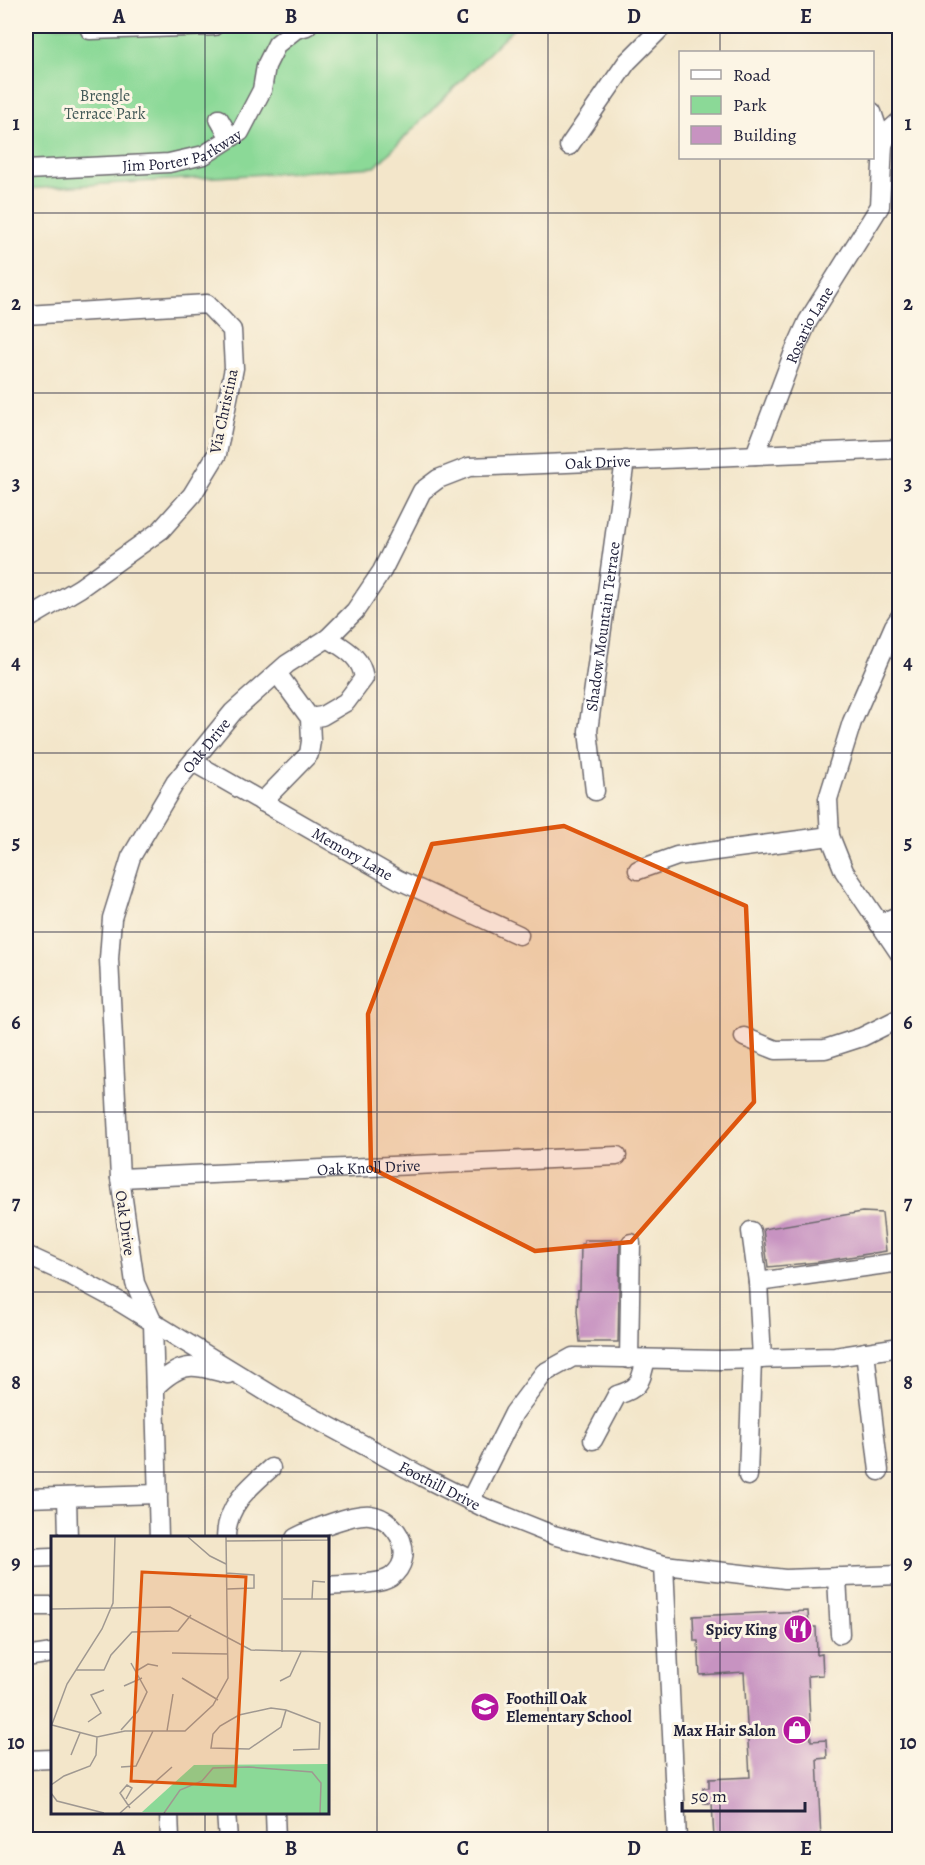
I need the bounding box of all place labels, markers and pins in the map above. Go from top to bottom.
restaurant icon: Spicy King [782,1613,814,1645]
place label: Spicy King [706,1619,778,1641]
place label: Foothill Oak Elementary School [506,1688,632,1728]
school or university icon: Foothill Oak Elementary School [469,1691,501,1723]
shop icon: Max Hair Salon [781,1714,813,1746]
place label: Max Hair Salon [673,1720,776,1742]

